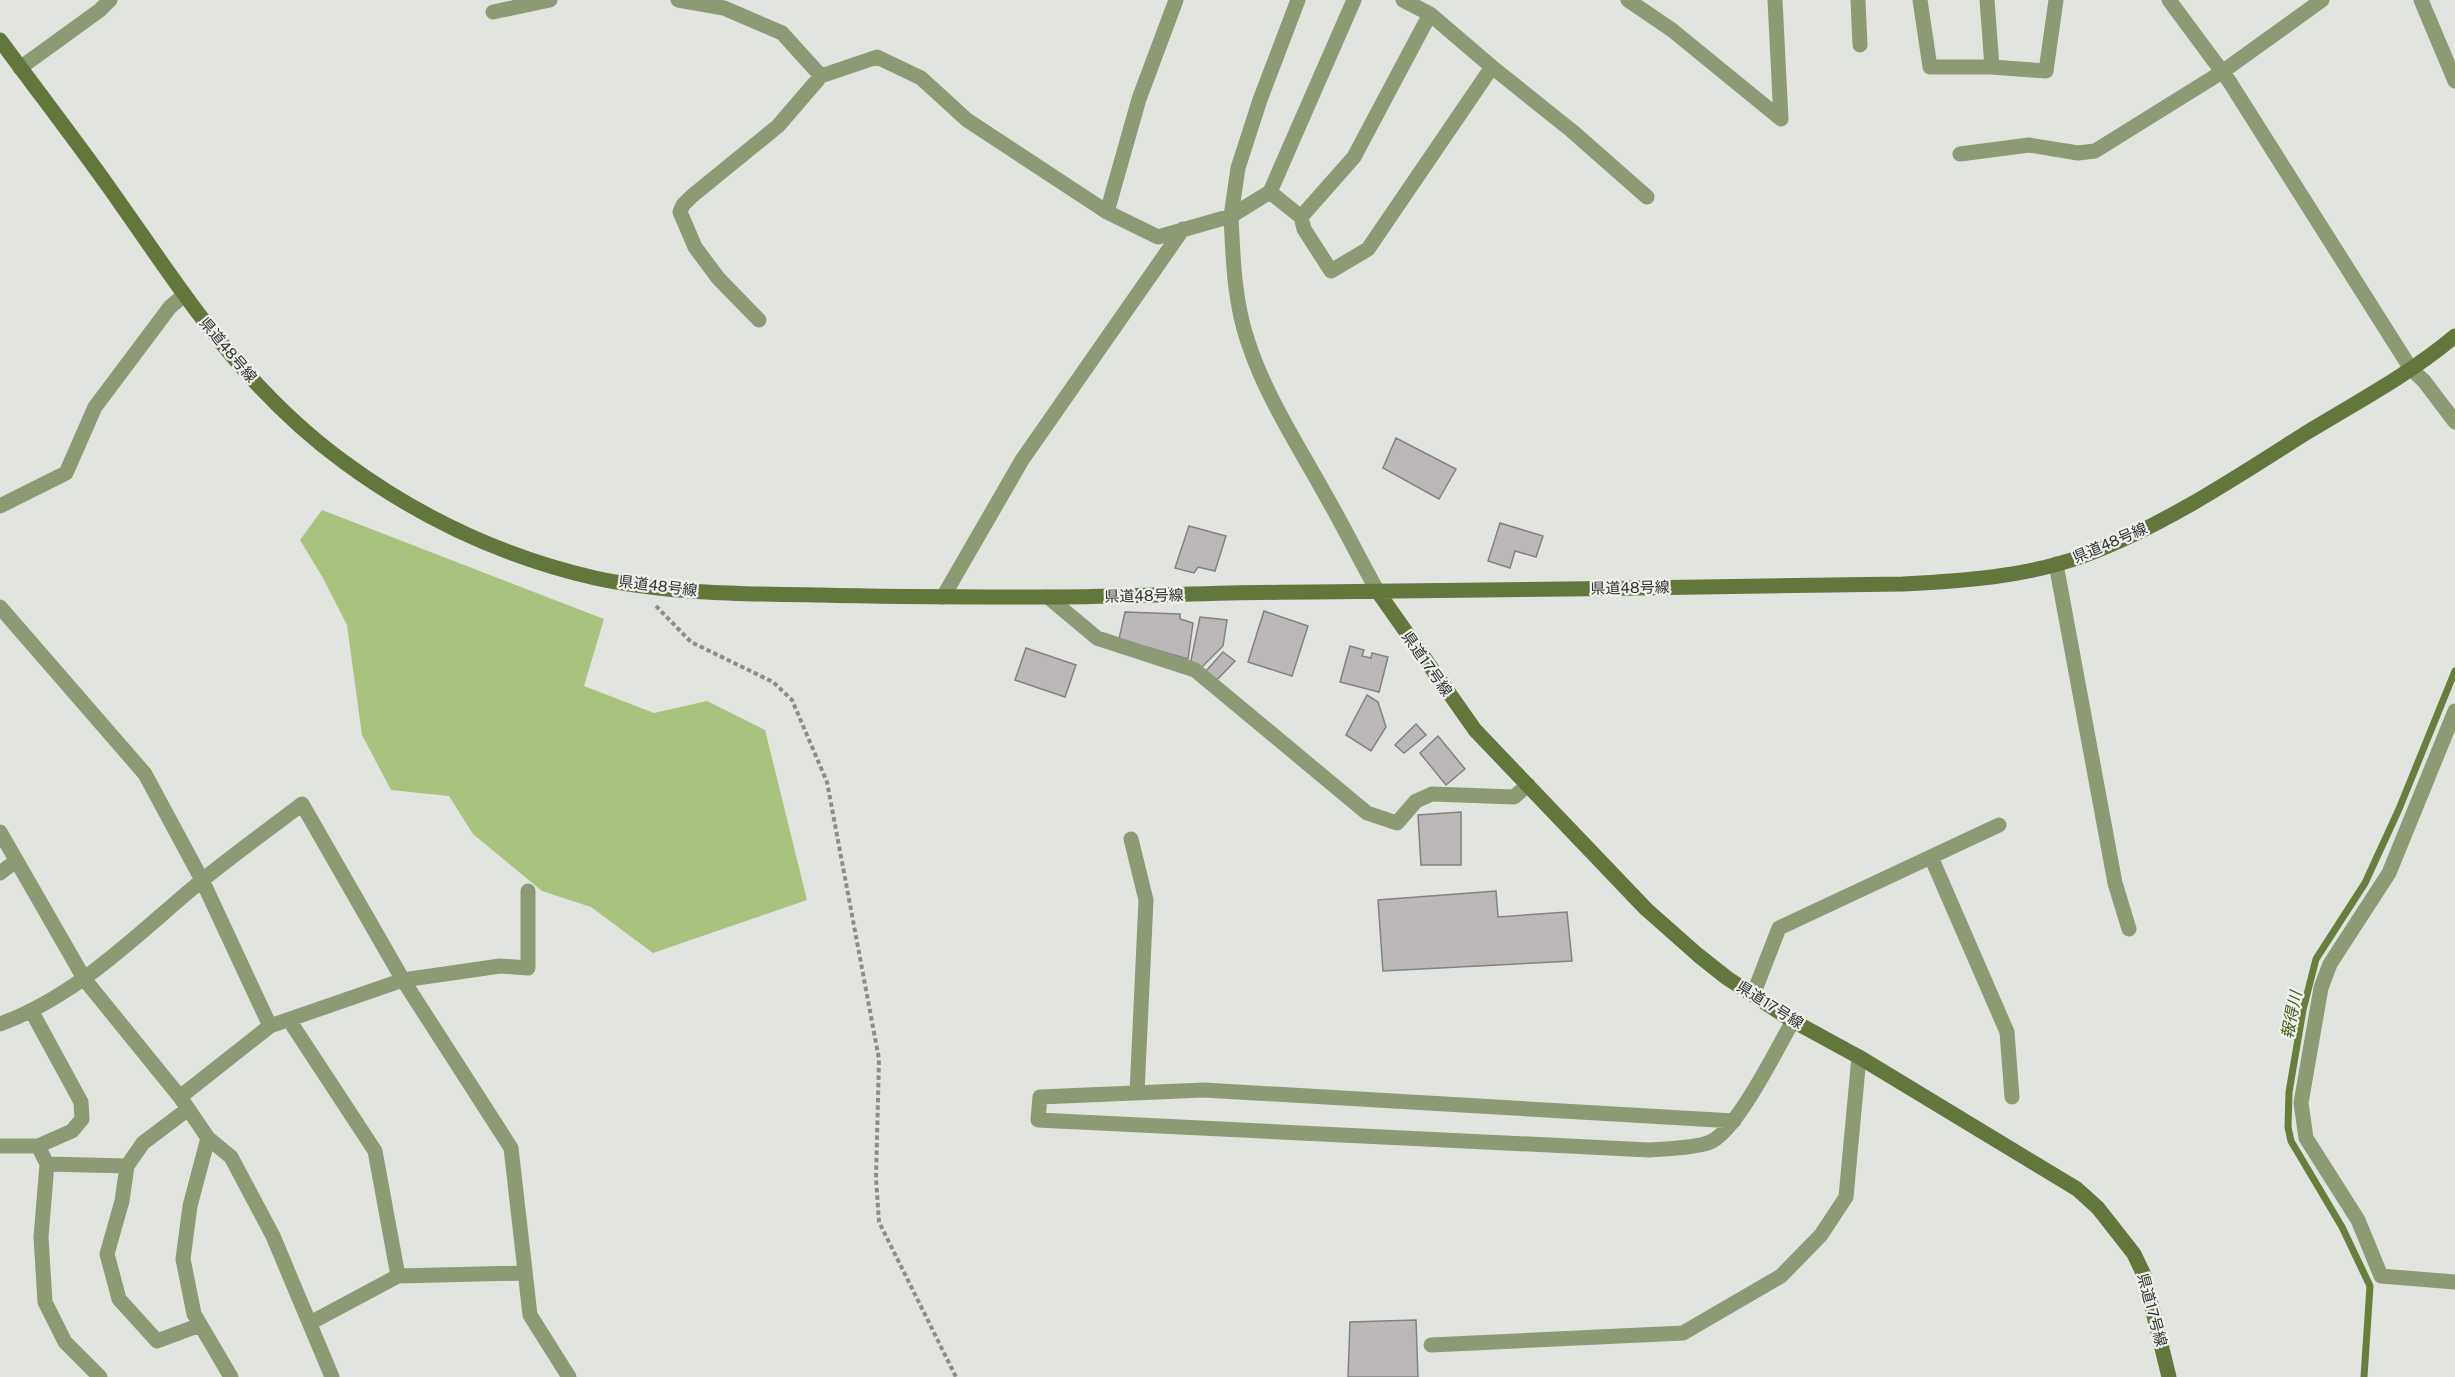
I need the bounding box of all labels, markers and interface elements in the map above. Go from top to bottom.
street label: 県道48号線 [196,314,260,385]
street label: 県道48号線 [2070,519,2150,566]
street label: 県道48号線 [618,572,698,599]
street label: 県道48号線 [1590,578,1670,597]
street label: 県道48号線 [1104,586,1184,605]
street label: 県道17号線 [1399,628,1456,699]
street label: 県道17号線 [1734,977,1807,1032]
water label: 報得川 [2278,988,2306,1040]
street label: 県道17号線 [2135,1271,2170,1348]

